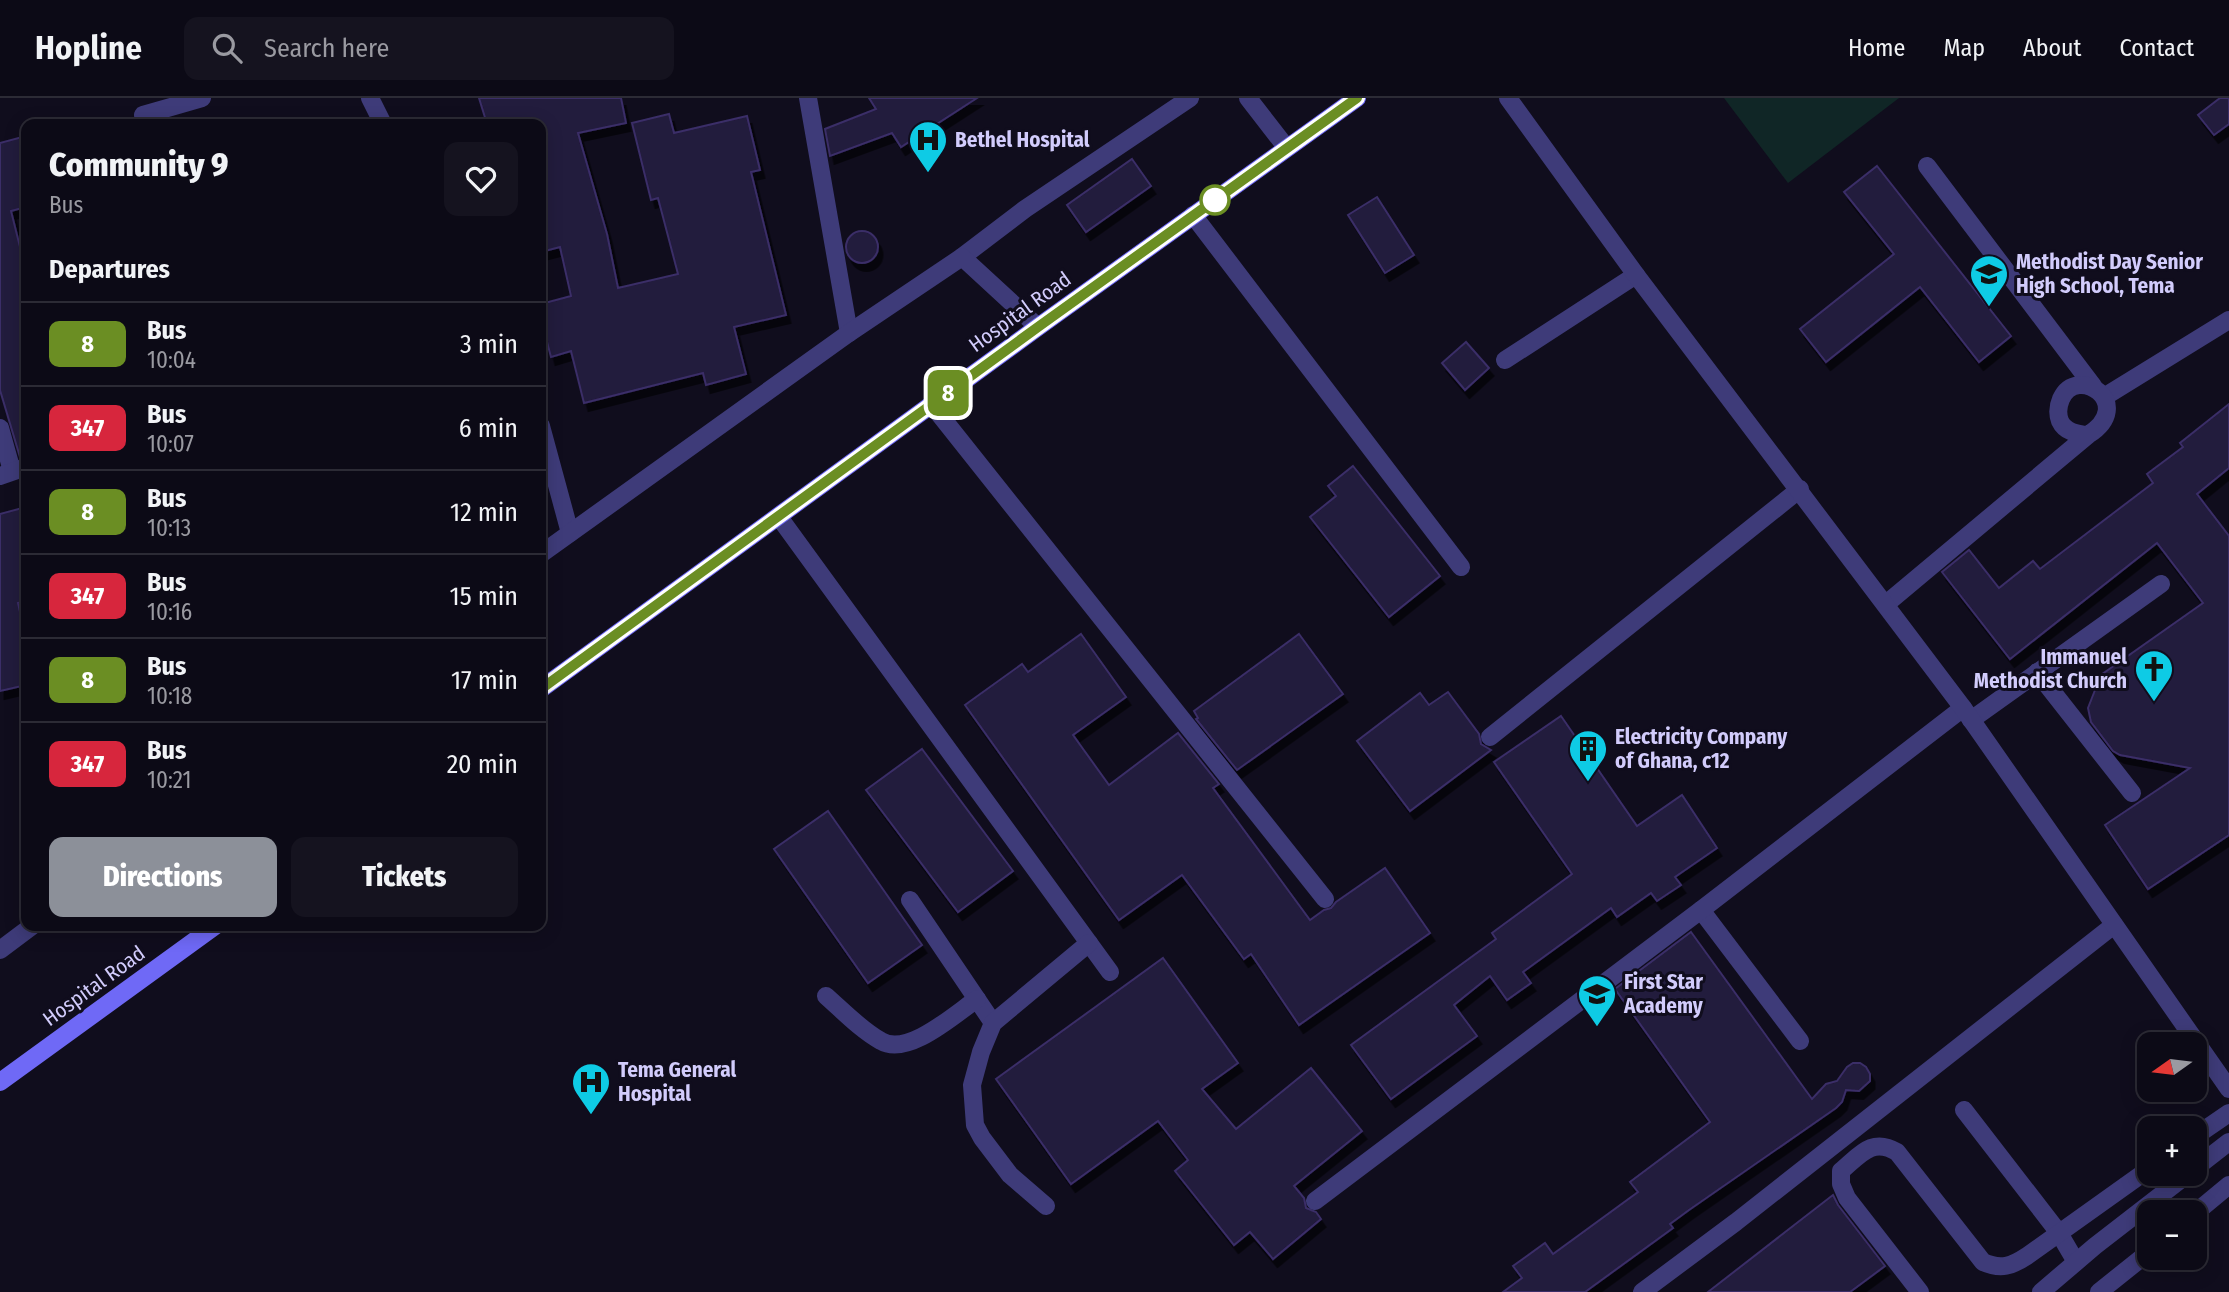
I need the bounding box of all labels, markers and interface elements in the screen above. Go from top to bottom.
search box [184,17,674,80]
text: Hopline [35,28,142,68]
icon: search [208,29,246,67]
text: Search here [264,33,389,64]
text: Home [1848,34,1905,62]
text: Map [1943,34,1985,62]
text: About [2023,34,2081,62]
text: Contact [2119,34,2194,62]
hospital icon: Bethel Hospital [907,119,949,174]
place label: Bethel Hospital [955,127,1090,153]
button: heart [444,142,518,216]
text: Community 9 [49,145,228,185]
unlabelled marker [1200,185,1230,215]
text: Bus [49,191,83,219]
place label: Methodist Day Senior High School, Tema [2016,249,2203,299]
school or university icon: Methodist Day Senior High School, Tema [1968,253,2010,308]
text: Departures [49,254,170,285]
street label: Hospital Road [964,266,1076,358]
text: Bus [147,315,186,346]
text: 3 min [460,329,518,360]
text: 8 [81,330,94,358]
text: 10:04 [147,346,196,374]
line badge: 8 [925,370,971,416]
text: 8 [942,379,954,407]
text: Bus [147,399,186,430]
text: 6 min [459,413,518,444]
text: 347 [71,414,104,442]
text: 10:07 [147,430,194,458]
text: Bus [147,483,186,514]
text: 12 min [450,497,518,528]
text: 8 [81,498,94,526]
text: 10:13 [147,514,191,542]
text: Bus [147,567,186,598]
text: 15 min [450,581,518,612]
text: 347 [71,582,104,610]
text: 10:16 [147,598,192,626]
place label: Immanuel Methodist Church [1974,644,2127,694]
church icon: Immanuel Methodist Church [2133,648,2175,703]
text: Bus [147,651,186,682]
text: 17 min [451,665,518,696]
text: 8 [81,666,94,694]
text: 10:18 [147,682,192,710]
place label: Electricity Company of Ghana, c12 [1615,724,1788,774]
building icon: Electricity Company of Ghana, c12 [1567,728,1609,783]
text: Bus [147,735,186,766]
text: 20 min [447,749,518,780]
text: 347 [71,750,104,778]
text: 10:21 [147,766,191,794]
button: Directions [49,837,277,917]
button: Tickets [291,837,518,917]
street label: Hospital Road [38,940,150,1032]
place label: First Star Academy [1623,969,1704,1019]
school or university icon: First Star Academy [1576,973,1618,1028]
north arrow [2137,1032,2207,1102]
map controls [2137,1032,2207,1270]
place label: Tema General Hospital [618,1057,737,1107]
hospital icon: Tema General Hospital [570,1061,612,1116]
button: + [2137,1116,2207,1186]
button: − [2137,1200,2207,1270]

